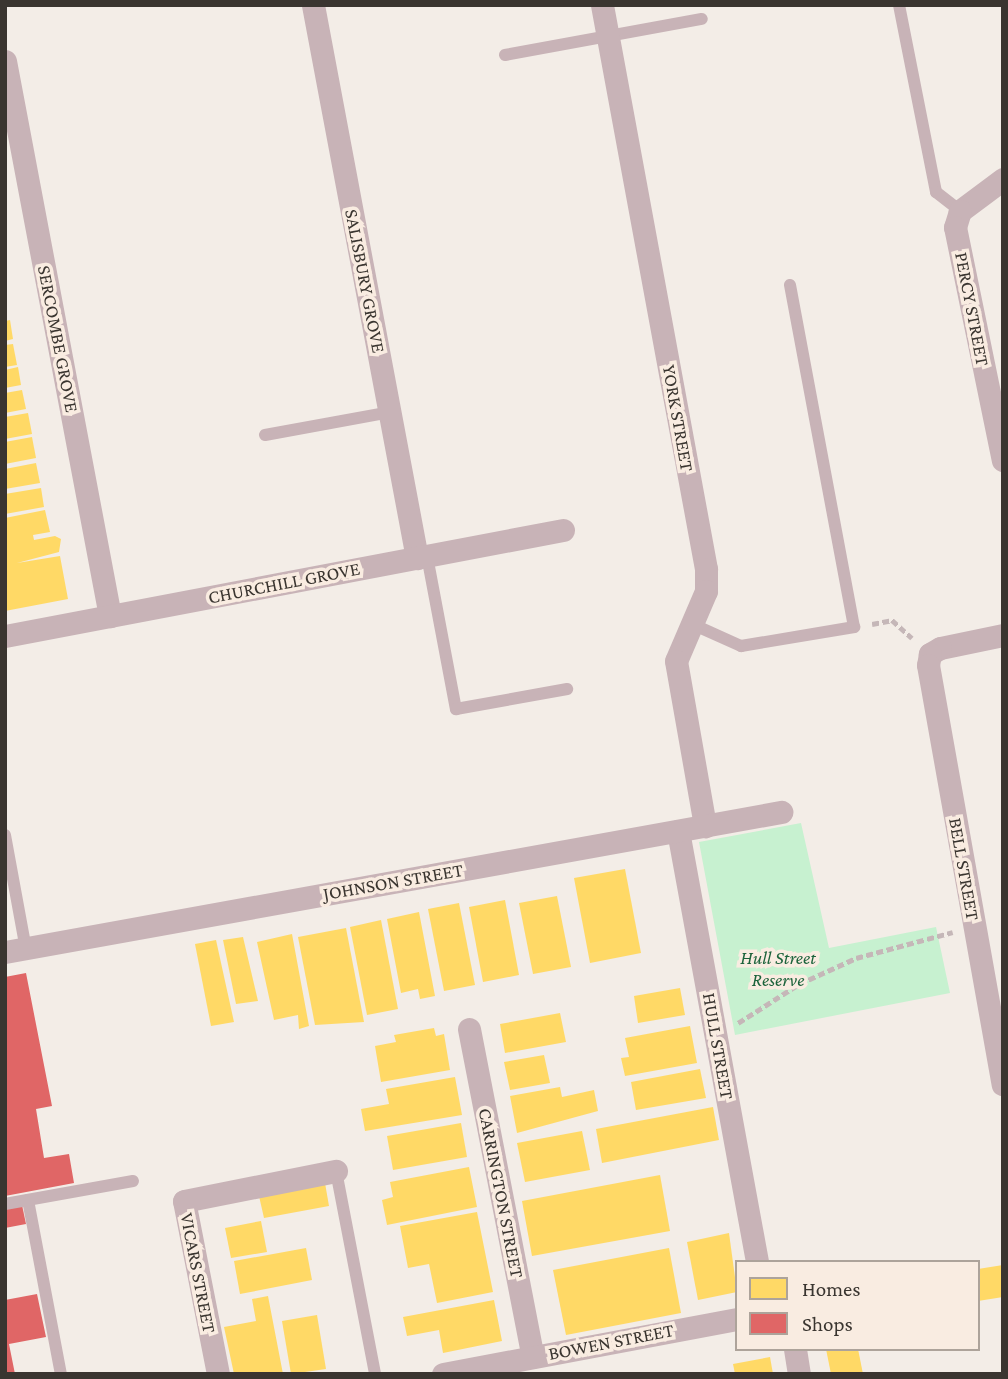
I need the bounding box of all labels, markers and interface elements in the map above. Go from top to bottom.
street label: SALISBURY GROVE [340,207,390,355]
street label: PERCY STREET [950,250,994,368]
street label: SERCOMBE GROVE [33,263,83,415]
street label: YORK STREET [657,363,699,473]
street label: CHURCHILL GROVE [206,557,362,609]
street label: BELL STREET [944,816,984,922]
street label: JOHNSON STREET [321,858,465,906]
park label: Hull Street Reserve [740,947,816,991]
street label: HULL STREET [697,991,739,1101]
street label: CARRINGTON STREET [473,1106,529,1280]
street label: VICARS STREET [175,1211,221,1335]
legend [735,1260,980,1351]
text: Homes [802,1277,861,1301]
text: Shops [802,1312,853,1336]
street label: BOWEN STREET [546,1319,676,1365]

